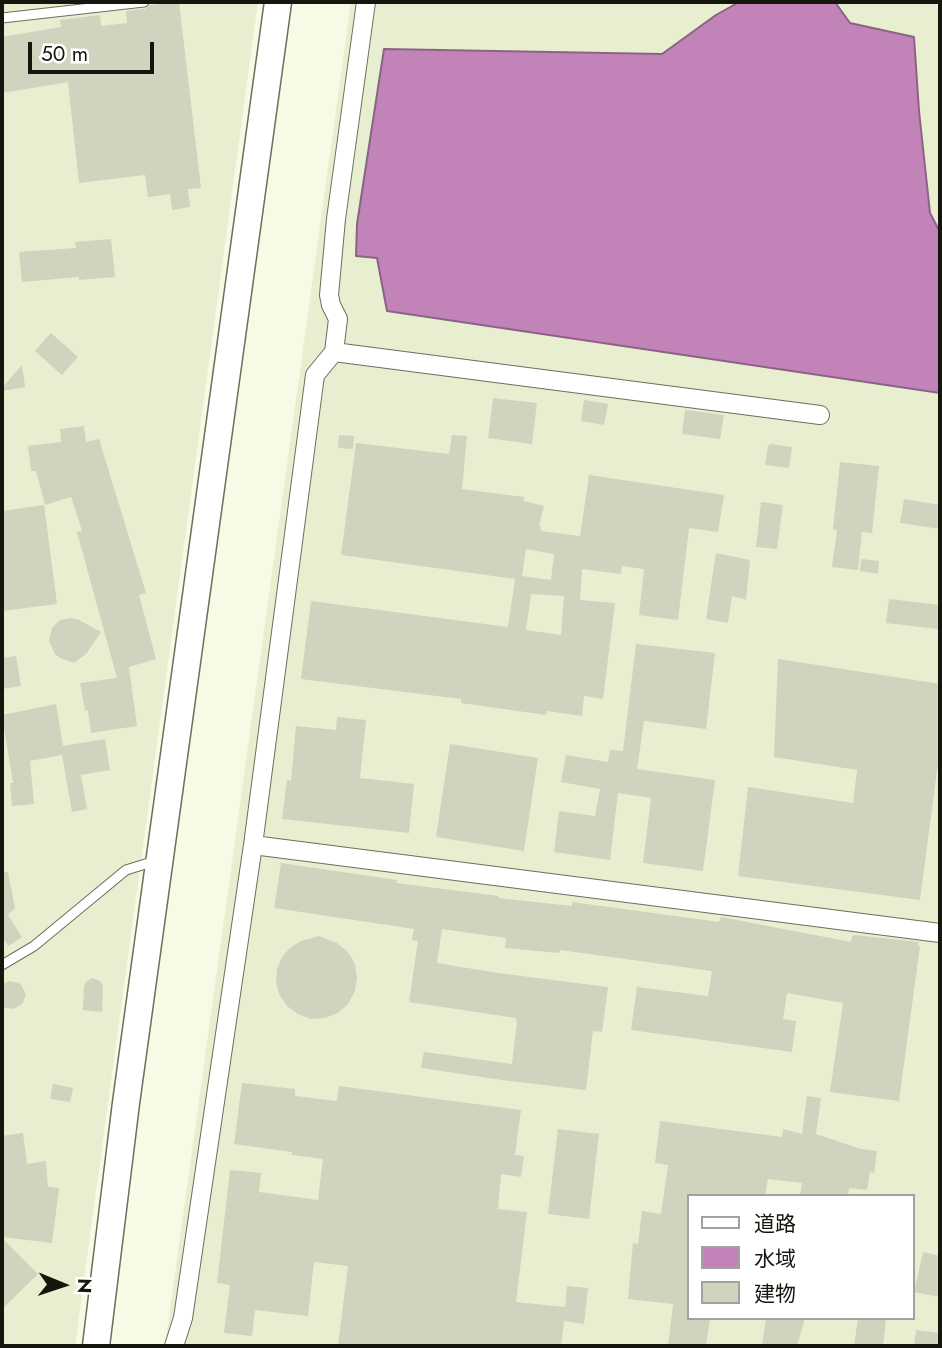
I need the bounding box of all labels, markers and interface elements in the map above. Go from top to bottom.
scale bar [32,28,158,72]
text: 50 m [41,39,88,69]
legend [687,1194,914,1320]
text: 道路 [754,1209,796,1239]
text: 水域 [754,1244,796,1274]
north arrow [28,1250,98,1320]
text: N [71,1278,98,1294]
text: 建物 [754,1279,796,1309]

